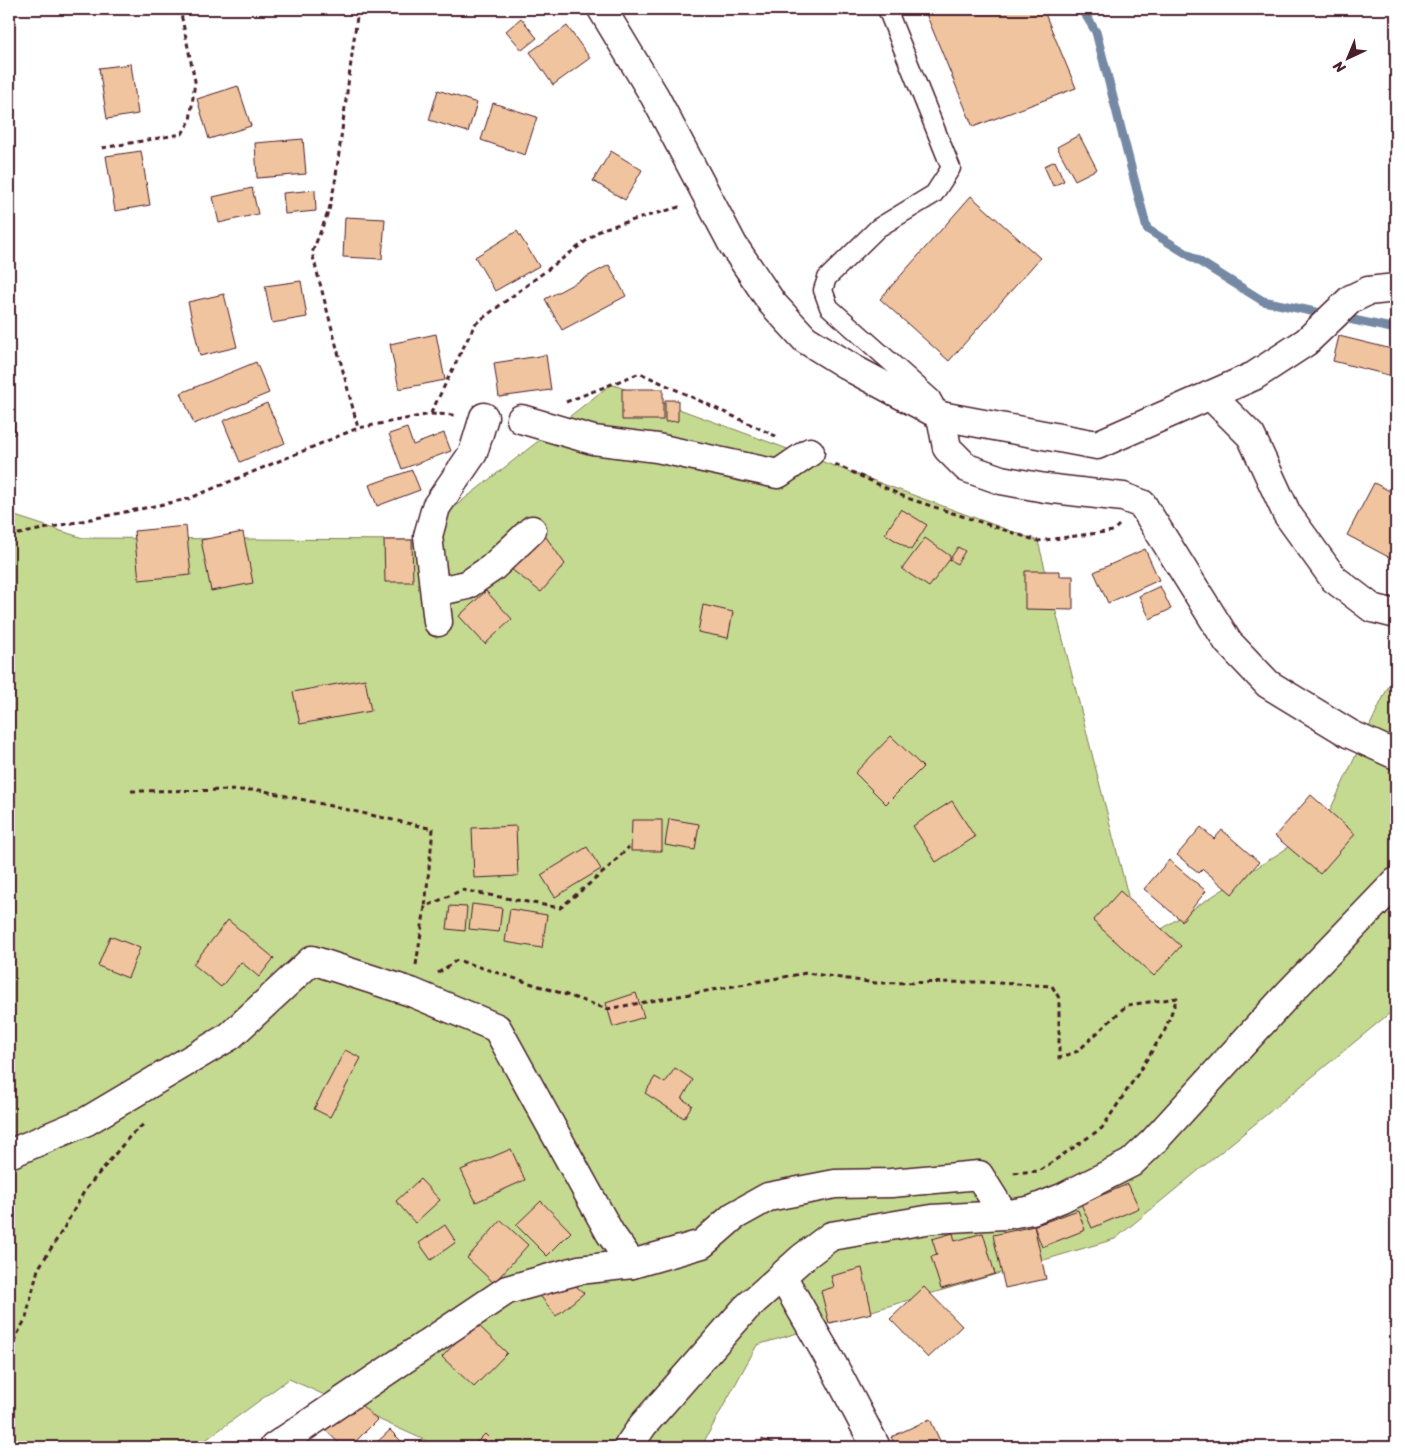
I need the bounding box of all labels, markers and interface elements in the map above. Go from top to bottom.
north arrow [1322,32,1372,82]
text: N [1327,54,1352,80]

